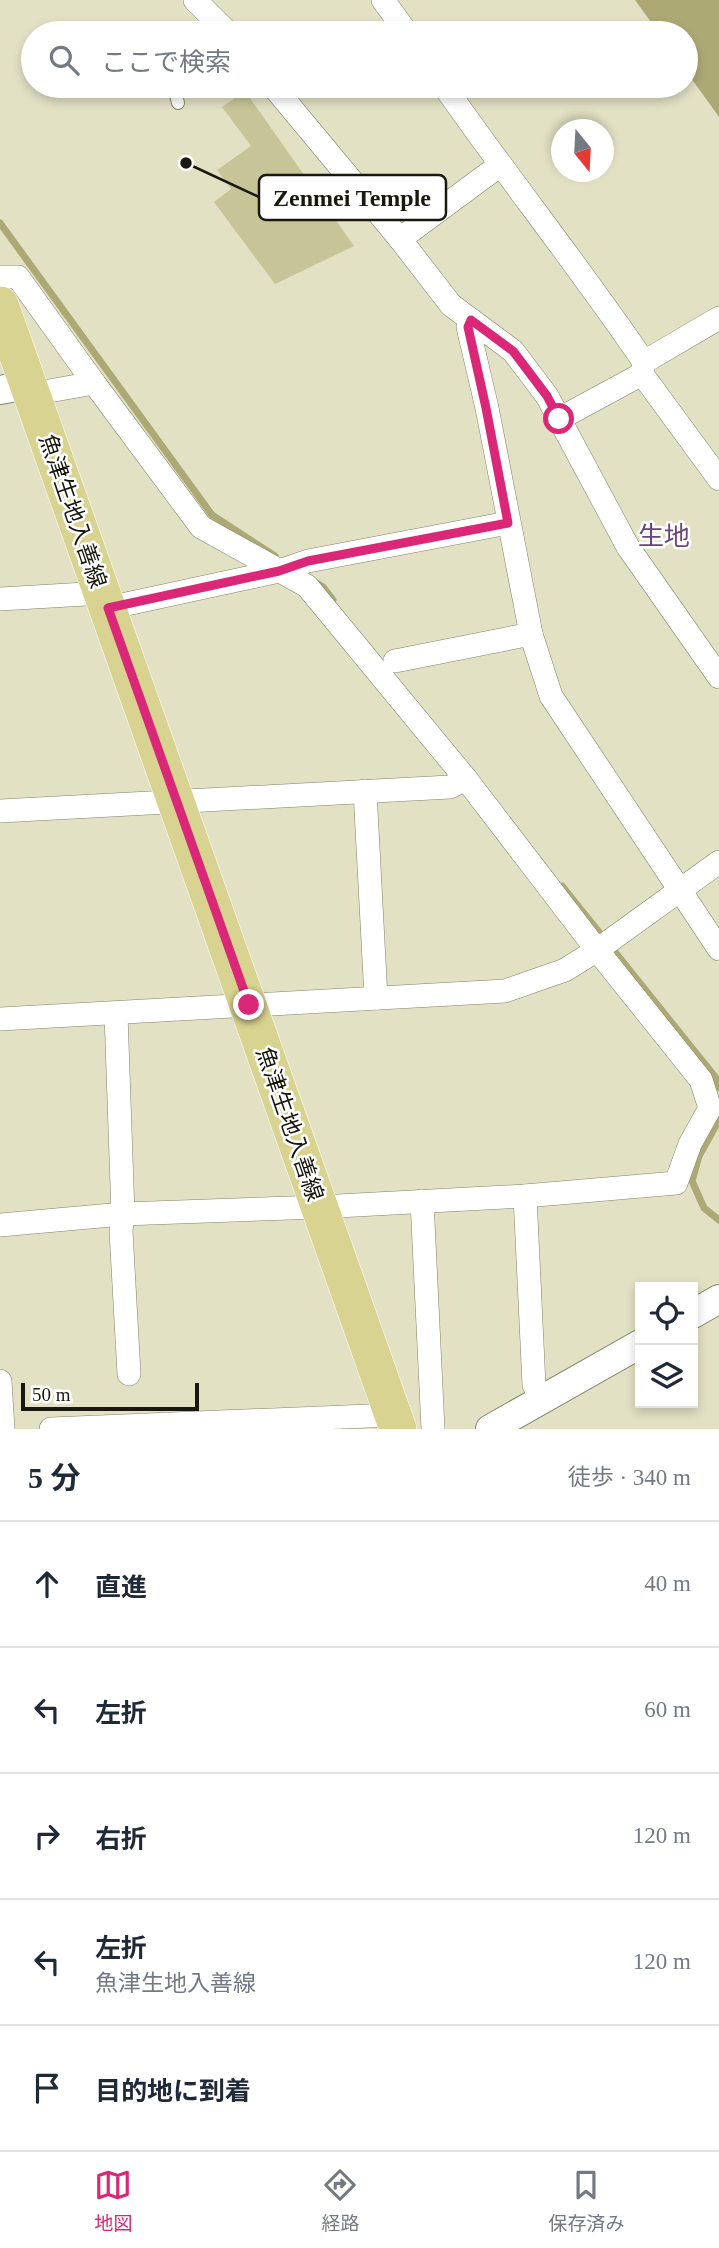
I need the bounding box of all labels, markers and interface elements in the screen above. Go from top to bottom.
search box [21,21,698,98]
icon: search [45,41,83,79]
text: ここで検索 [101,48,231,77]
north arrow [551,119,614,182]
callout: Zenmei Temple [259,175,446,220]
text: Zenmei Temple [273,185,431,211]
route start [543,403,574,434]
street label: 魚津生地入善線 [35,431,111,591]
district label: 生地 [638,522,690,551]
route end [233,989,264,1020]
street label: 魚津生地入善線 [252,1044,328,1204]
map controls [635,1282,698,1408]
button: locate [635,1282,698,1345]
button: layers [635,1345,698,1408]
scale bar [21,1380,200,1412]
text: 50 m [32,1384,71,1405]
text: 5 分 [28,1461,81,1494]
text: 徒歩 · 340 m [568,1465,691,1490]
icon: ahead [28,1565,66,1603]
text: 40 m [644,1571,691,1596]
text: 直進 [95,1573,147,1602]
icon: left [28,1691,66,1729]
text: 60 m [644,1697,691,1722]
text: 左折 [95,1699,147,1728]
icon: right [28,1817,66,1855]
text: 120 m [633,1823,691,1848]
text: 右折 [95,1825,147,1854]
text: 左折 [95,1934,147,1963]
icon: left [28,1943,66,1981]
text: 120 m [633,1949,691,1974]
text: 魚津生地入善線 [95,1971,256,1996]
icon: arrive [28,2069,66,2107]
text: 目的地に到着 [95,2077,251,2106]
tab: 地図 [94,2166,133,2235]
tab: 経路 [321,2166,360,2235]
tab: 保存済み [548,2166,625,2235]

